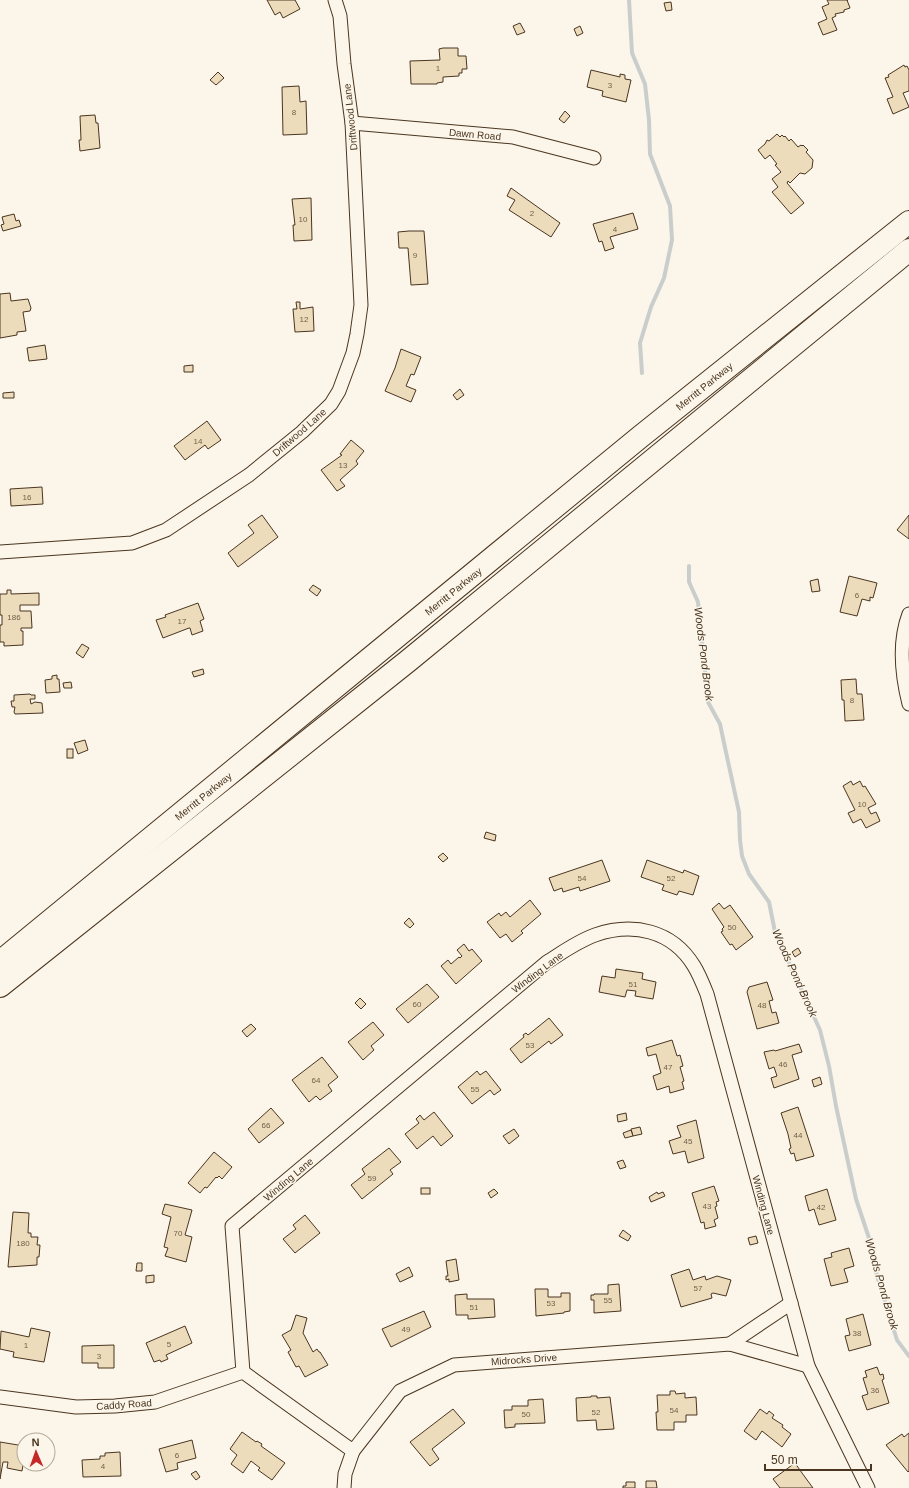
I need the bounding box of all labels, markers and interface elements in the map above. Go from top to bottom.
house number: 1 [436,64,441,73]
house number: 3 [608,81,613,90]
street label: Driftwood Lane [341,82,359,151]
house number: 8 [292,108,297,117]
street label: Dawn Road [448,127,501,142]
house number: 2 [530,209,535,218]
house number: 10 [299,215,308,224]
house number: 4 [613,225,618,234]
house number: 9 [413,251,418,260]
house number: 12 [300,315,309,324]
street label: Merritt Parkway [674,360,735,413]
street label: Driftwood Lane [270,406,329,459]
house number: 14 [194,437,203,446]
house number: 13 [339,461,348,470]
house number: 16 [23,493,32,502]
street label: Merritt Parkway [423,565,484,618]
house number: 6 [855,591,860,600]
water label: Woods Pond Brook [692,606,716,702]
house number: 186 [7,613,21,622]
house number: 17 [178,617,187,626]
house number: 8 [850,696,855,705]
street label: Merritt Parkway [173,770,234,823]
house number: 10 [858,800,867,809]
house number: 54 [578,874,587,883]
house number: 52 [667,874,676,883]
house number: 50 [728,923,737,932]
water label: Woods Pond Brook [770,927,820,1019]
street label: Winding Lane [510,949,565,995]
house number: 51 [629,980,638,989]
house number: 60 [413,1000,422,1009]
house number: 48 [758,1001,767,1010]
house number: 53 [526,1041,535,1050]
house number: 46 [779,1060,788,1069]
house number: 47 [664,1063,673,1072]
house number: 64 [312,1076,321,1085]
house number: 55 [471,1085,480,1094]
house number: 66 [262,1121,271,1130]
house number: 44 [794,1131,803,1140]
house number: 45 [684,1137,693,1146]
street label: Winding Lane [261,1155,316,1203]
house number: 59 [368,1174,377,1183]
street label: Winding Lane [750,1174,777,1237]
house number: 43 [703,1202,712,1211]
house number: 42 [817,1203,826,1212]
house number: 70 [174,1229,183,1238]
water label: Woods Pond Brook [863,1237,901,1332]
house number: 180 [16,1239,30,1248]
house number: 57 [694,1284,703,1293]
house number: 55 [604,1296,613,1305]
house number: 53 [547,1299,556,1308]
house number: 51 [470,1303,479,1312]
house number: 49 [402,1325,411,1334]
house number: 38 [853,1329,862,1338]
house number: 5 [167,1340,172,1349]
house number: 1 [24,1341,29,1350]
house number: 3 [97,1352,102,1361]
street label: Midrocks Drive [491,1352,558,1367]
house number: 36 [871,1386,880,1395]
street label: Caddy Road [96,1397,152,1412]
house number: 54 [670,1406,679,1415]
house number: 52 [592,1408,601,1417]
house number: 50 [522,1410,531,1419]
north arrow [16,1432,56,1472]
text: N [31,1436,40,1448]
scale bar [765,1446,871,1472]
house number: 6 [175,1451,180,1460]
text: 50 m [771,1453,798,1467]
house number: 4 [101,1462,106,1471]

